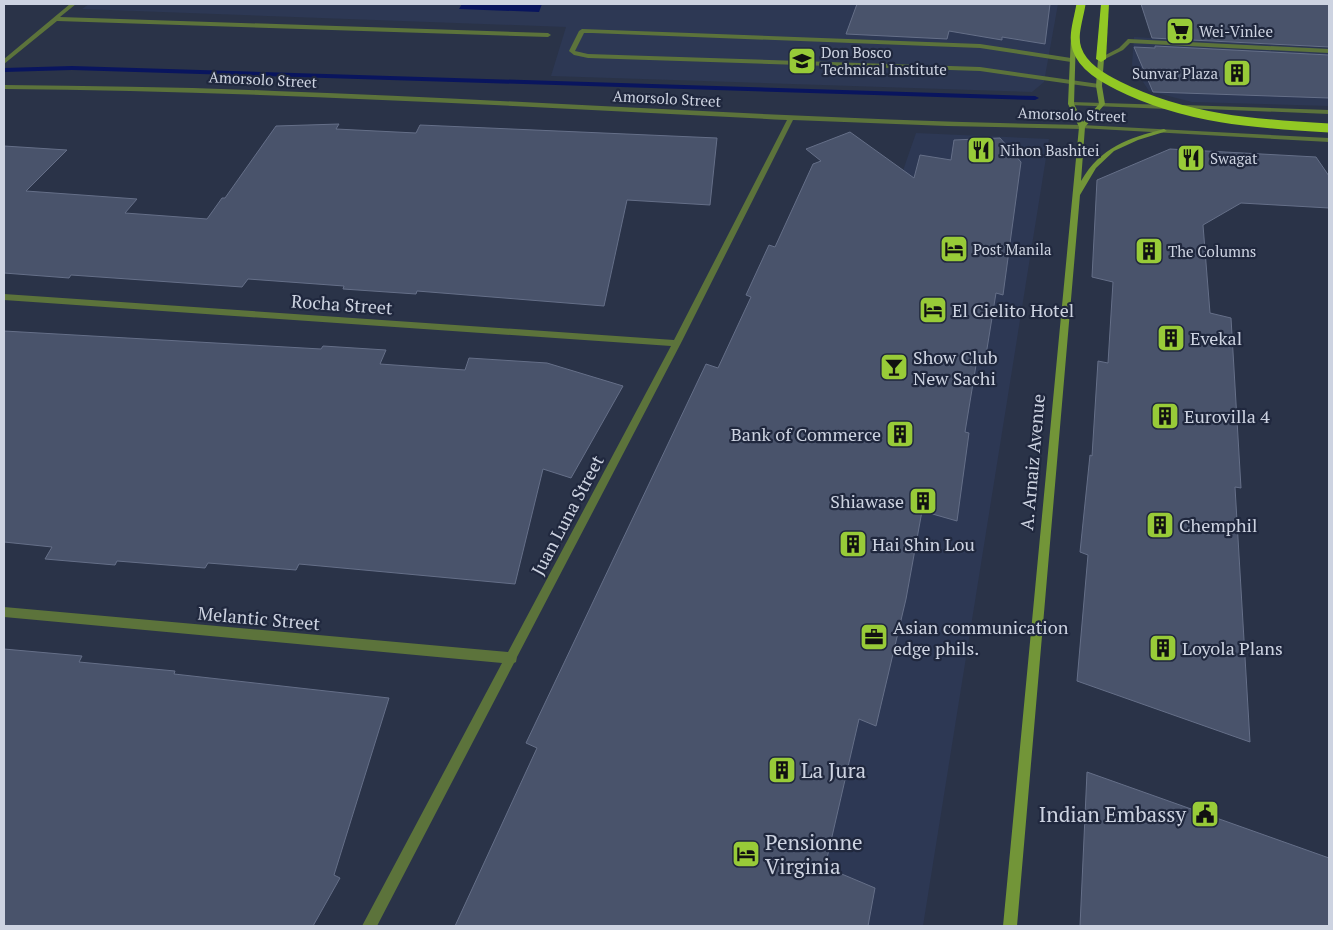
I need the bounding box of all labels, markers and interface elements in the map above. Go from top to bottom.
supermarket icon: Wei-Vinlee [1165,16,1195,46]
place label: Wei-Vinlee [1199,21,1273,41]
place label: Don Bosco Technical Institute [821,42,947,79]
school or university icon: Don Bosco Technical Institute [787,46,817,76]
building icon: Sunvar Plaza [1222,58,1252,88]
place label: Sunvar Plaza [1132,63,1218,83]
street label: Amorsolo Street [208,66,318,92]
street label: Amorsolo Street [612,85,722,111]
street label: Amorsolo Street [1017,102,1127,126]
restaurant icon: Nihon Bashitei [966,135,996,165]
place label: Nihon Bashitei [1000,140,1099,160]
restaurant icon: Swagat [1176,143,1206,173]
place label: Swagat [1210,148,1258,168]
hotel icon: Post Manila [939,234,969,264]
building icon: The Columns [1134,236,1164,266]
place label: Post Manila [973,239,1052,259]
place label: The Columns [1168,241,1256,261]
street label: Rocha Street [291,288,394,320]
hotel icon: El Cielito Hotel [918,295,948,325]
place label: El Cielito Hotel [952,298,1074,322]
building icon: Evekal [1156,323,1186,353]
place label: Evekal [1190,326,1242,350]
place label: Show Club New Sachi [913,345,998,390]
bar icon: Show Club New Sachi [879,352,909,382]
street label: A. Arnaiz Avenue [1014,393,1050,531]
building icon: Eurovilla 4 [1150,401,1180,431]
place label: Eurovilla 4 [1184,404,1270,428]
building icon: Bank of Commerce [885,419,915,449]
place label: Bank of Commerce [731,422,881,446]
street label: Juan Luna Street [525,450,609,579]
building icon: Shiawase [908,486,938,516]
place label: Shiawase [830,489,904,513]
building icon: Chemphil [1145,510,1175,540]
place label: Chemphil [1179,513,1257,537]
building icon: Hai Shin Lou [838,529,868,559]
place label: Hai Shin Lou [872,532,975,556]
street label: Melantic Street [197,601,321,635]
place label: Asian communication edge phils. [893,615,1069,660]
office icon: Asian communication edge phils. [859,622,889,652]
building icon: Loyola Plans [1148,633,1178,663]
place label: Loyola Plans [1182,636,1283,660]
building icon: La Jura [767,755,797,785]
place label: La Jura [801,756,867,784]
public building icon: Indian Embassy [1190,799,1220,829]
place label: Indian Embassy [1039,800,1186,828]
place label: Pensionne Virginia [765,828,862,880]
hotel icon: Pensionne Virginia [731,839,761,869]

